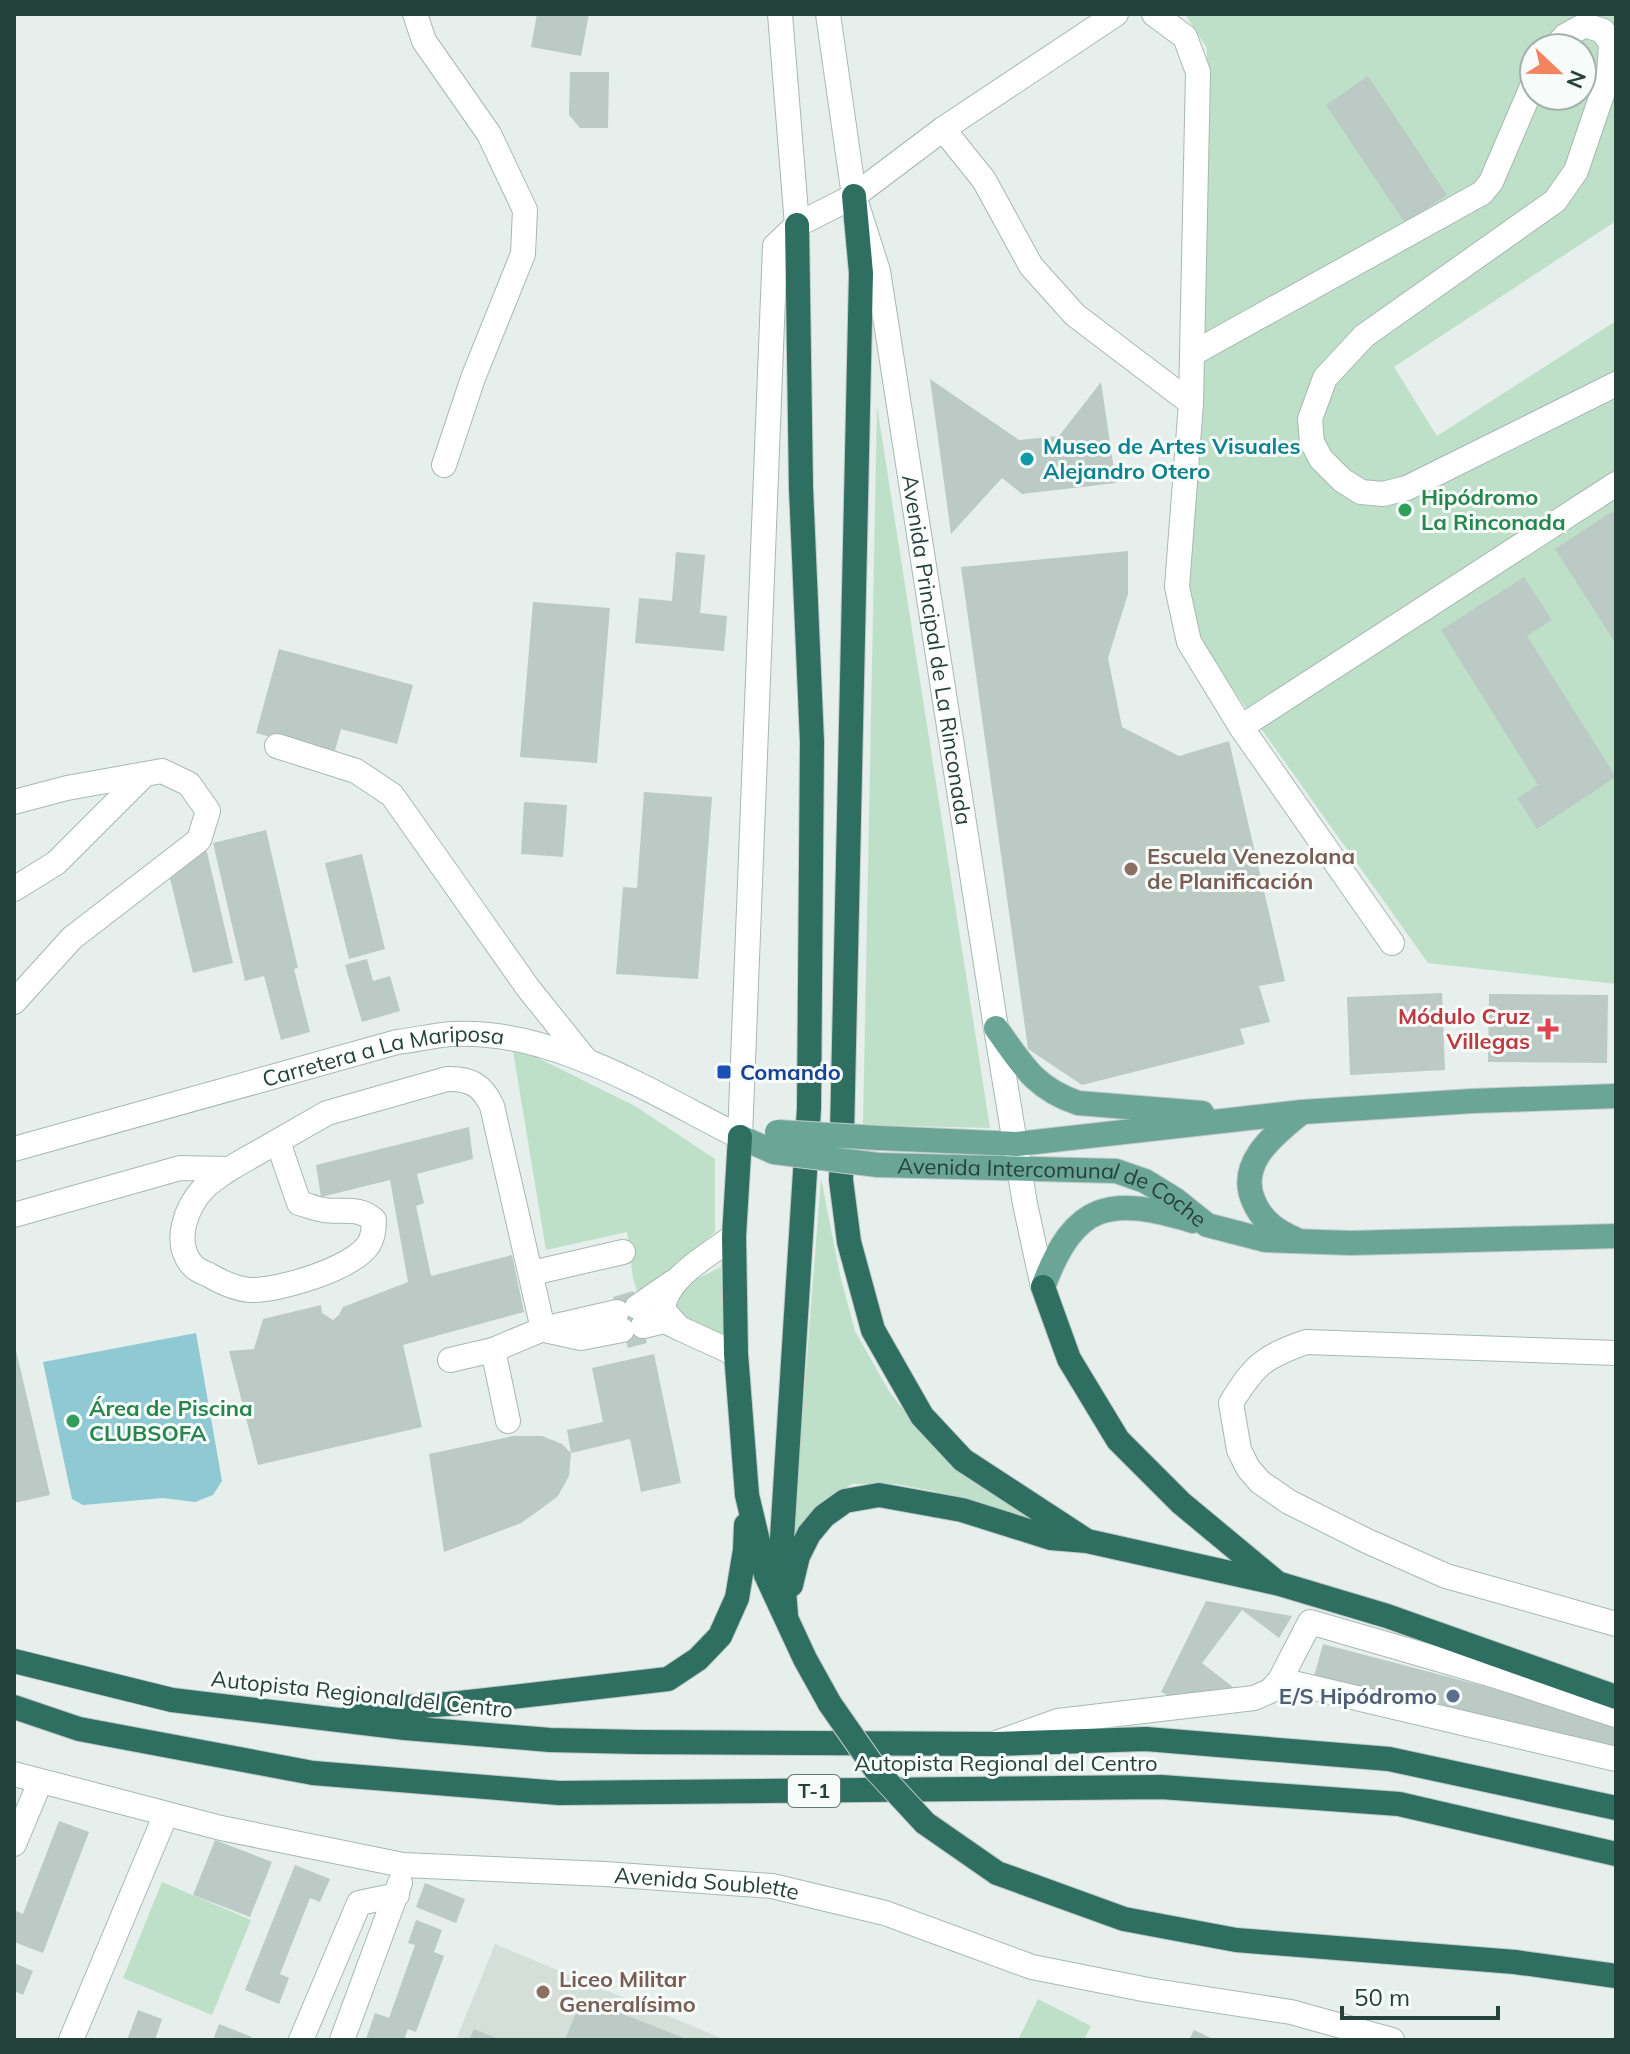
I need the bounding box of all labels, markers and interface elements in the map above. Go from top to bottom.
north arrow [1518,32,1598,112]
text: N [1560,67,1593,92]
place label: Museo de Artes Visuales Alejandro Otero [1043,432,1300,485]
marker: Museo de Artes Visuales Alejandro Otero [1018,450,1036,468]
street label: Avenida Principal de La Rinconada [896,473,978,827]
place label: Hipódromo La Rinconada [1421,483,1566,536]
marker: Hipódromo La Rinconada [1396,501,1414,519]
place label: Escuela Venezolana de Planificación [1147,842,1355,895]
marker: Escuela Venezolana de Planificación [1122,860,1140,878]
place label: Módulo Cruz Villegas [1398,1002,1530,1055]
marker: Módulo Cruz Villegas [1537,1018,1559,1040]
street label: Carretera a La Mariposa [259,1020,506,1093]
place label: Comando [740,1058,841,1086]
marker: Comando [715,1063,733,1081]
street label: Avenida Intercomunal de Coche [897,1151,1212,1233]
place label: Área de Piscina CLUBSOFA [89,1394,253,1447]
marker: Área de Piscina CLUBSOFA [64,1412,82,1430]
street label: Autopista Regional del Centro [210,1664,514,1724]
place label: E/S Hipódromo [1279,1682,1437,1710]
marker: E/S Hipódromo [1444,1687,1462,1705]
street label: Autopista Regional del Centro [854,1749,1158,1777]
road number: T-1 [788,1775,840,1807]
street label: Avenida Soublette [613,1861,802,1906]
place label: Liceo Militar Generalísimo [559,1965,696,2018]
scale bar [1342,1970,1498,2020]
text: 50 m [1354,1982,1410,2012]
marker: Liceo Militar Generalísimo [534,1983,552,2001]

